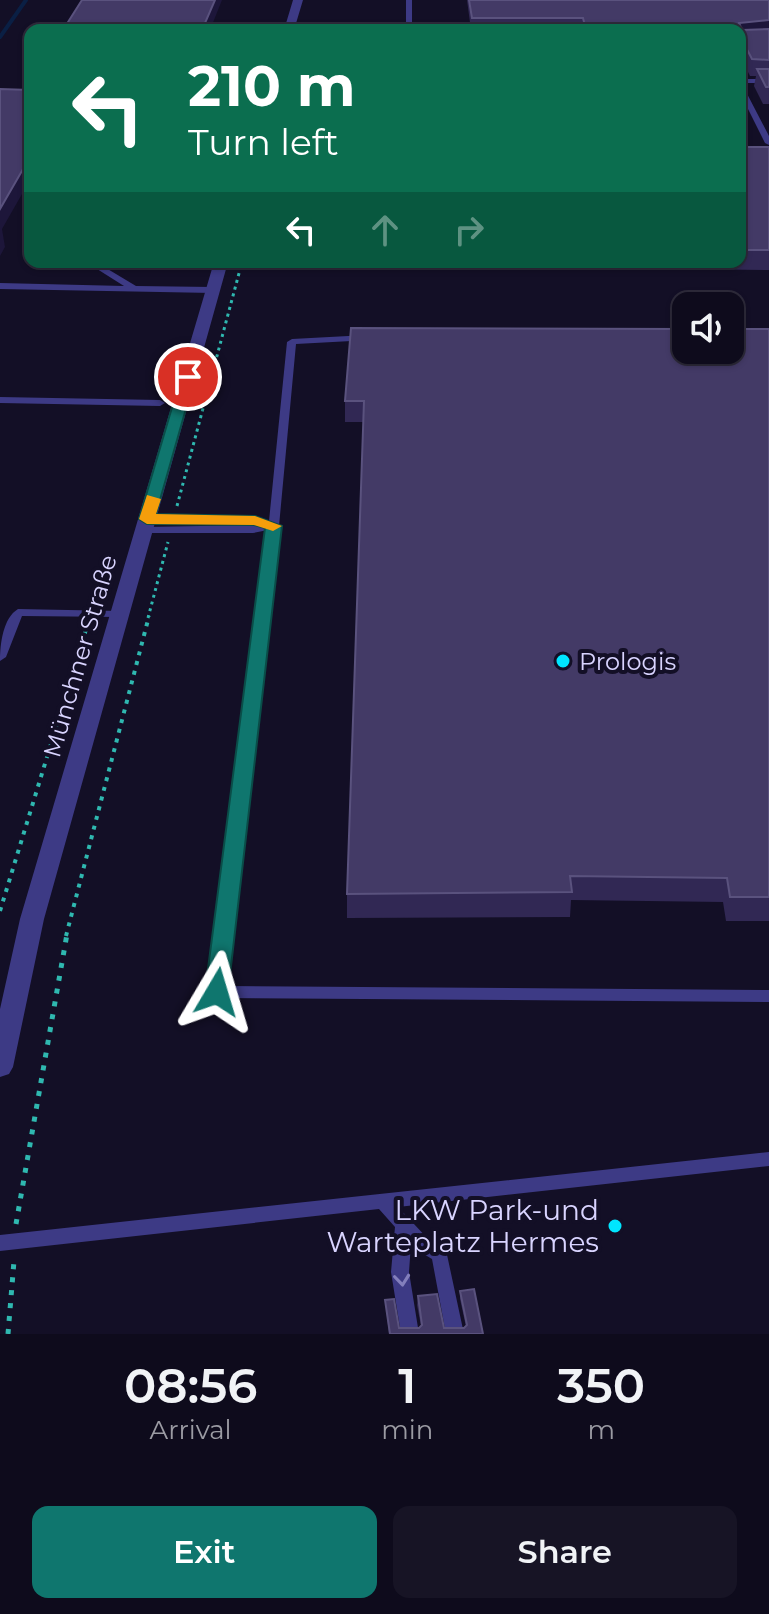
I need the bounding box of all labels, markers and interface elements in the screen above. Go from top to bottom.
text: 210 m [188,52,356,120]
icon: left [56,56,160,160]
text: Turn left [188,120,339,164]
icon: left [279,208,323,252]
icon: ahead [363,208,407,252]
icon: right [447,208,491,252]
map controls [672,292,744,364]
button: sound [672,292,744,364]
pin [154,343,222,411]
icon: arrive [166,355,210,399]
street label: Münchner Straße [37,551,123,761]
place label: Prologis [579,647,676,676]
marker: Prologis [554,652,572,670]
position arrow [175,950,259,1034]
place label: LKW Park-und Warteplatz Hermes [326,1193,599,1259]
marker: LKW Park-und Warteplatz Hermes [606,1217,624,1235]
one-way arrow [394,1273,411,1286]
text: 08:56 [124,1357,257,1415]
text: 1 [398,1357,416,1415]
text: 350 [557,1357,645,1415]
text: Arrival [150,1414,232,1446]
text: min [381,1414,433,1446]
text: m [587,1414,615,1446]
button: Exit [32,1506,377,1598]
button: Share [393,1506,737,1598]

